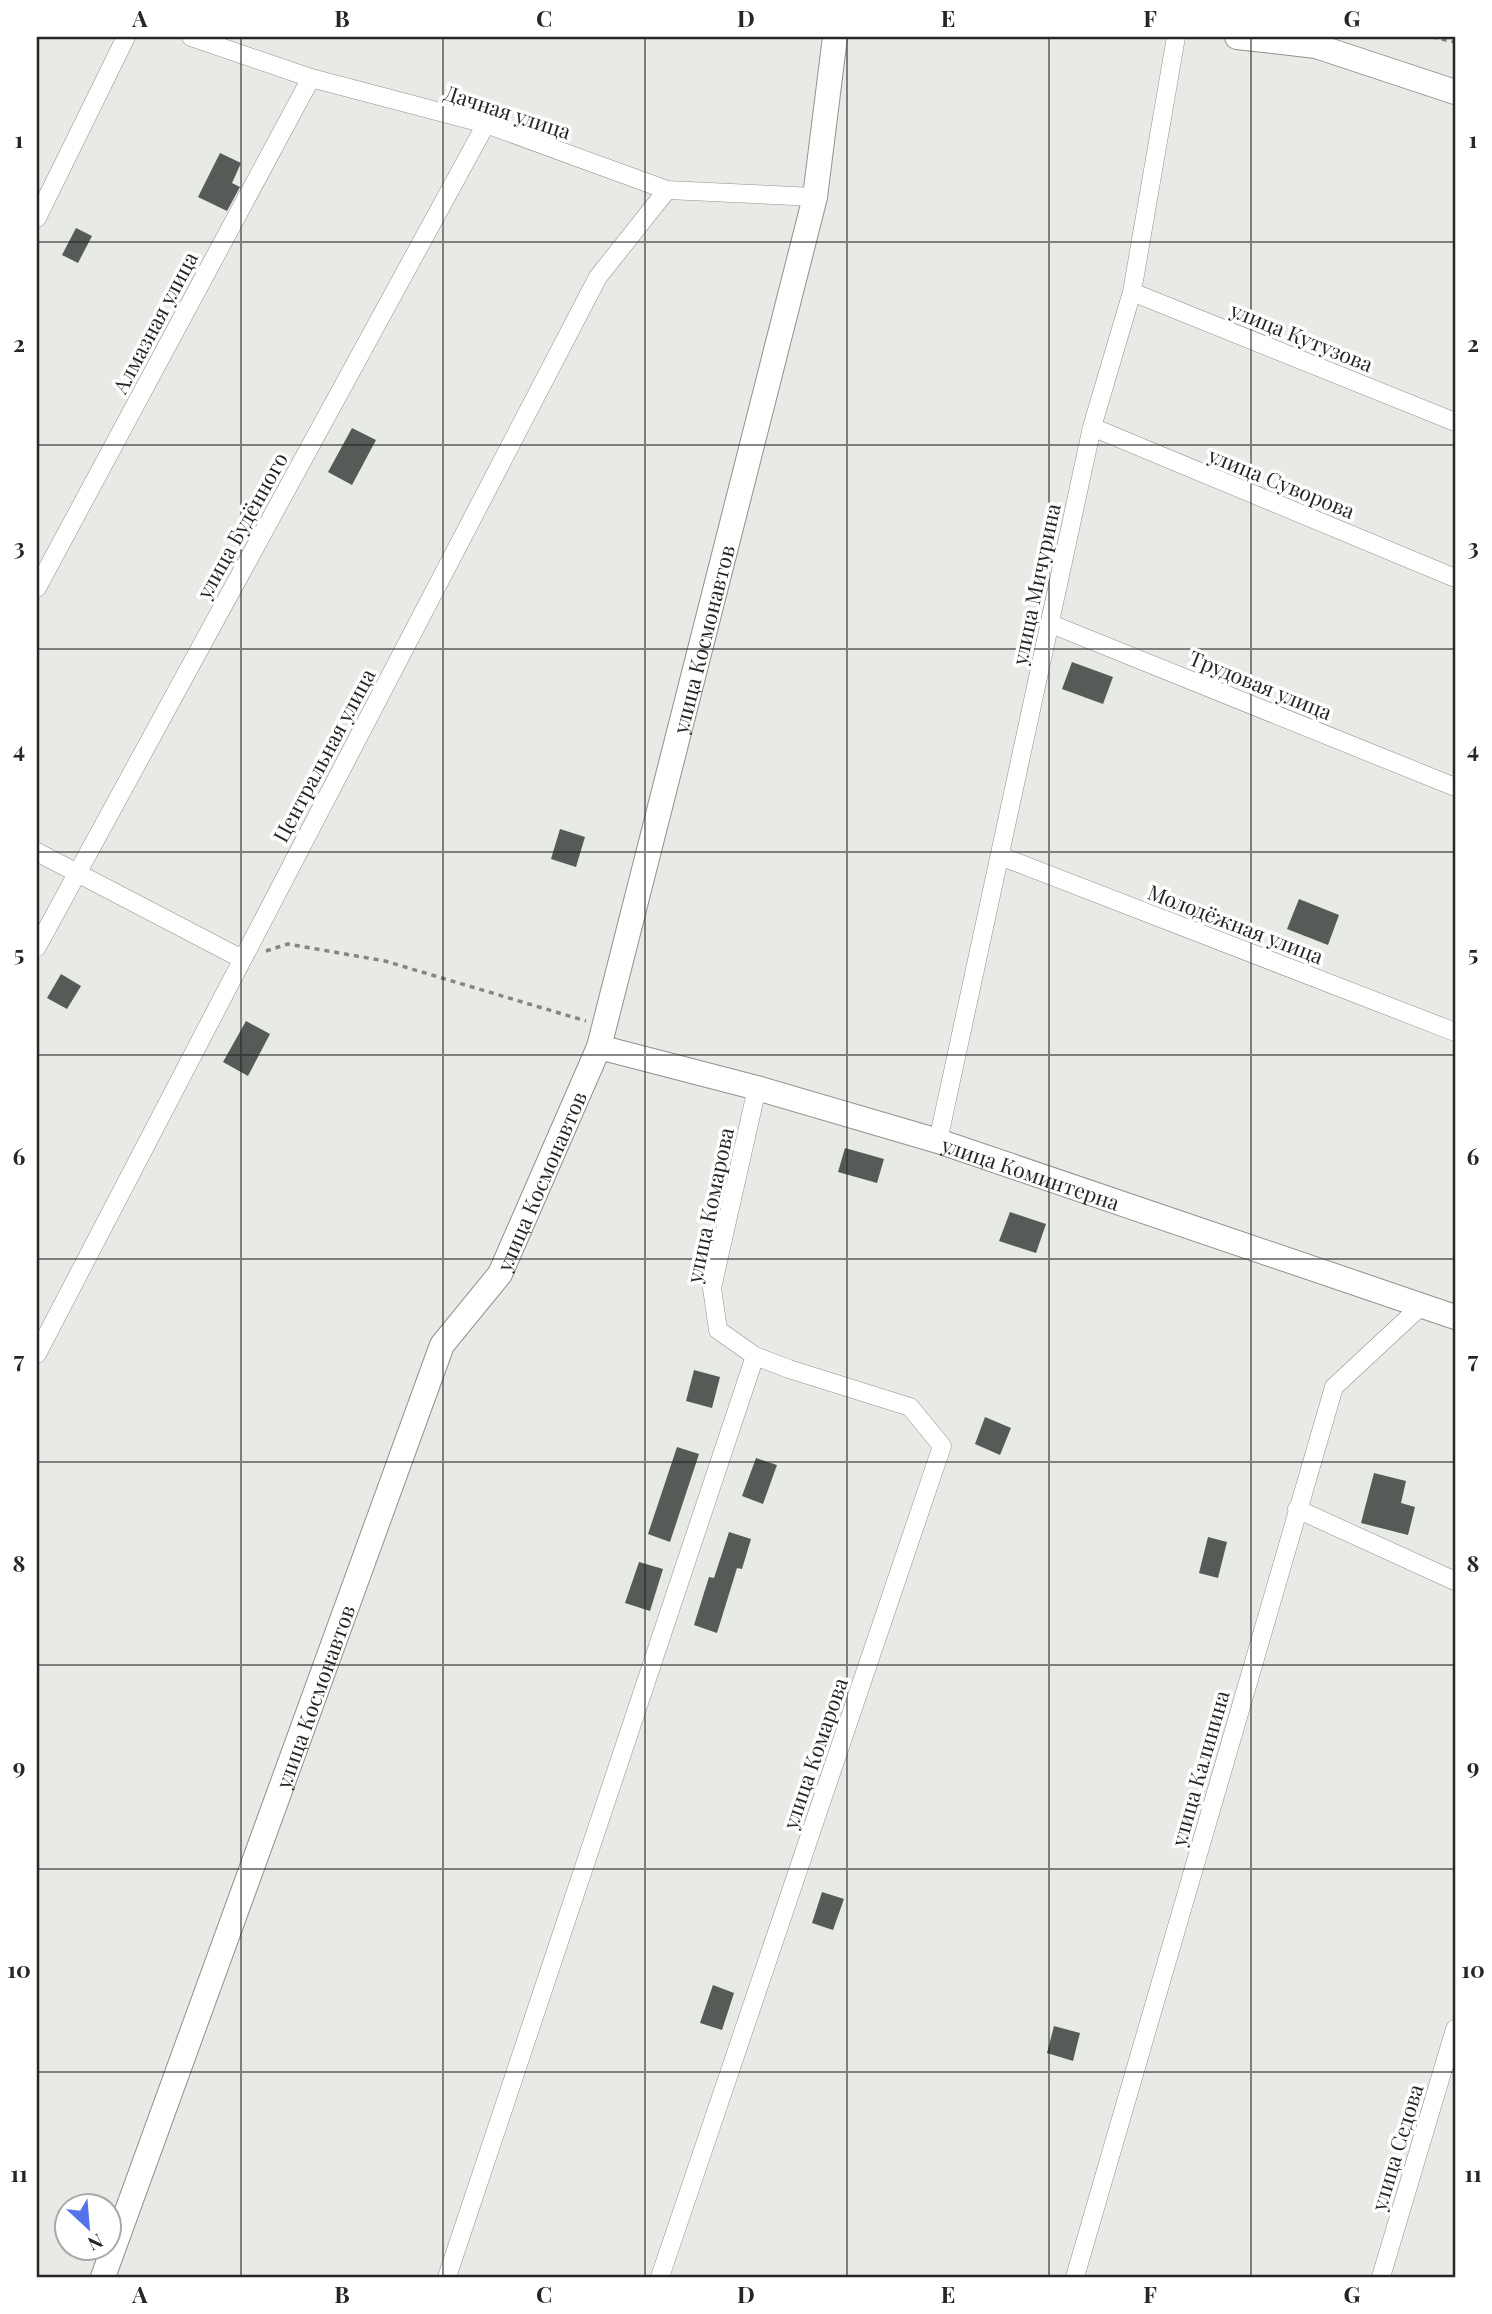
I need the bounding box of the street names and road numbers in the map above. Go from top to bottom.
street label: Дачная улица [441,77,575,145]
street label: Алмазная улица [104,246,203,399]
street label: улица Кутузова [1226,294,1378,378]
street label: улица Суворова [1204,440,1360,524]
street label: улица Будённого [189,447,293,604]
street label: улица Мичурина [1004,500,1066,668]
street label: улица Космонавтов [665,542,740,737]
street label: Трудовая улица [1185,643,1337,726]
street label: Центральная улица [265,663,381,847]
street label: Молодёжная улица [1144,877,1328,970]
street label: улица Космонавтов [489,1087,592,1276]
street label: улица Комарова [679,1124,739,1286]
street label: улица Коминтерна [937,1129,1124,1216]
street label: улица Космонавтов [268,1601,360,1793]
street label: улица Комарова [775,1673,853,1833]
street label: улица Калинина [1163,1686,1235,1850]
street label: улица Седова [1363,2080,1429,2215]

